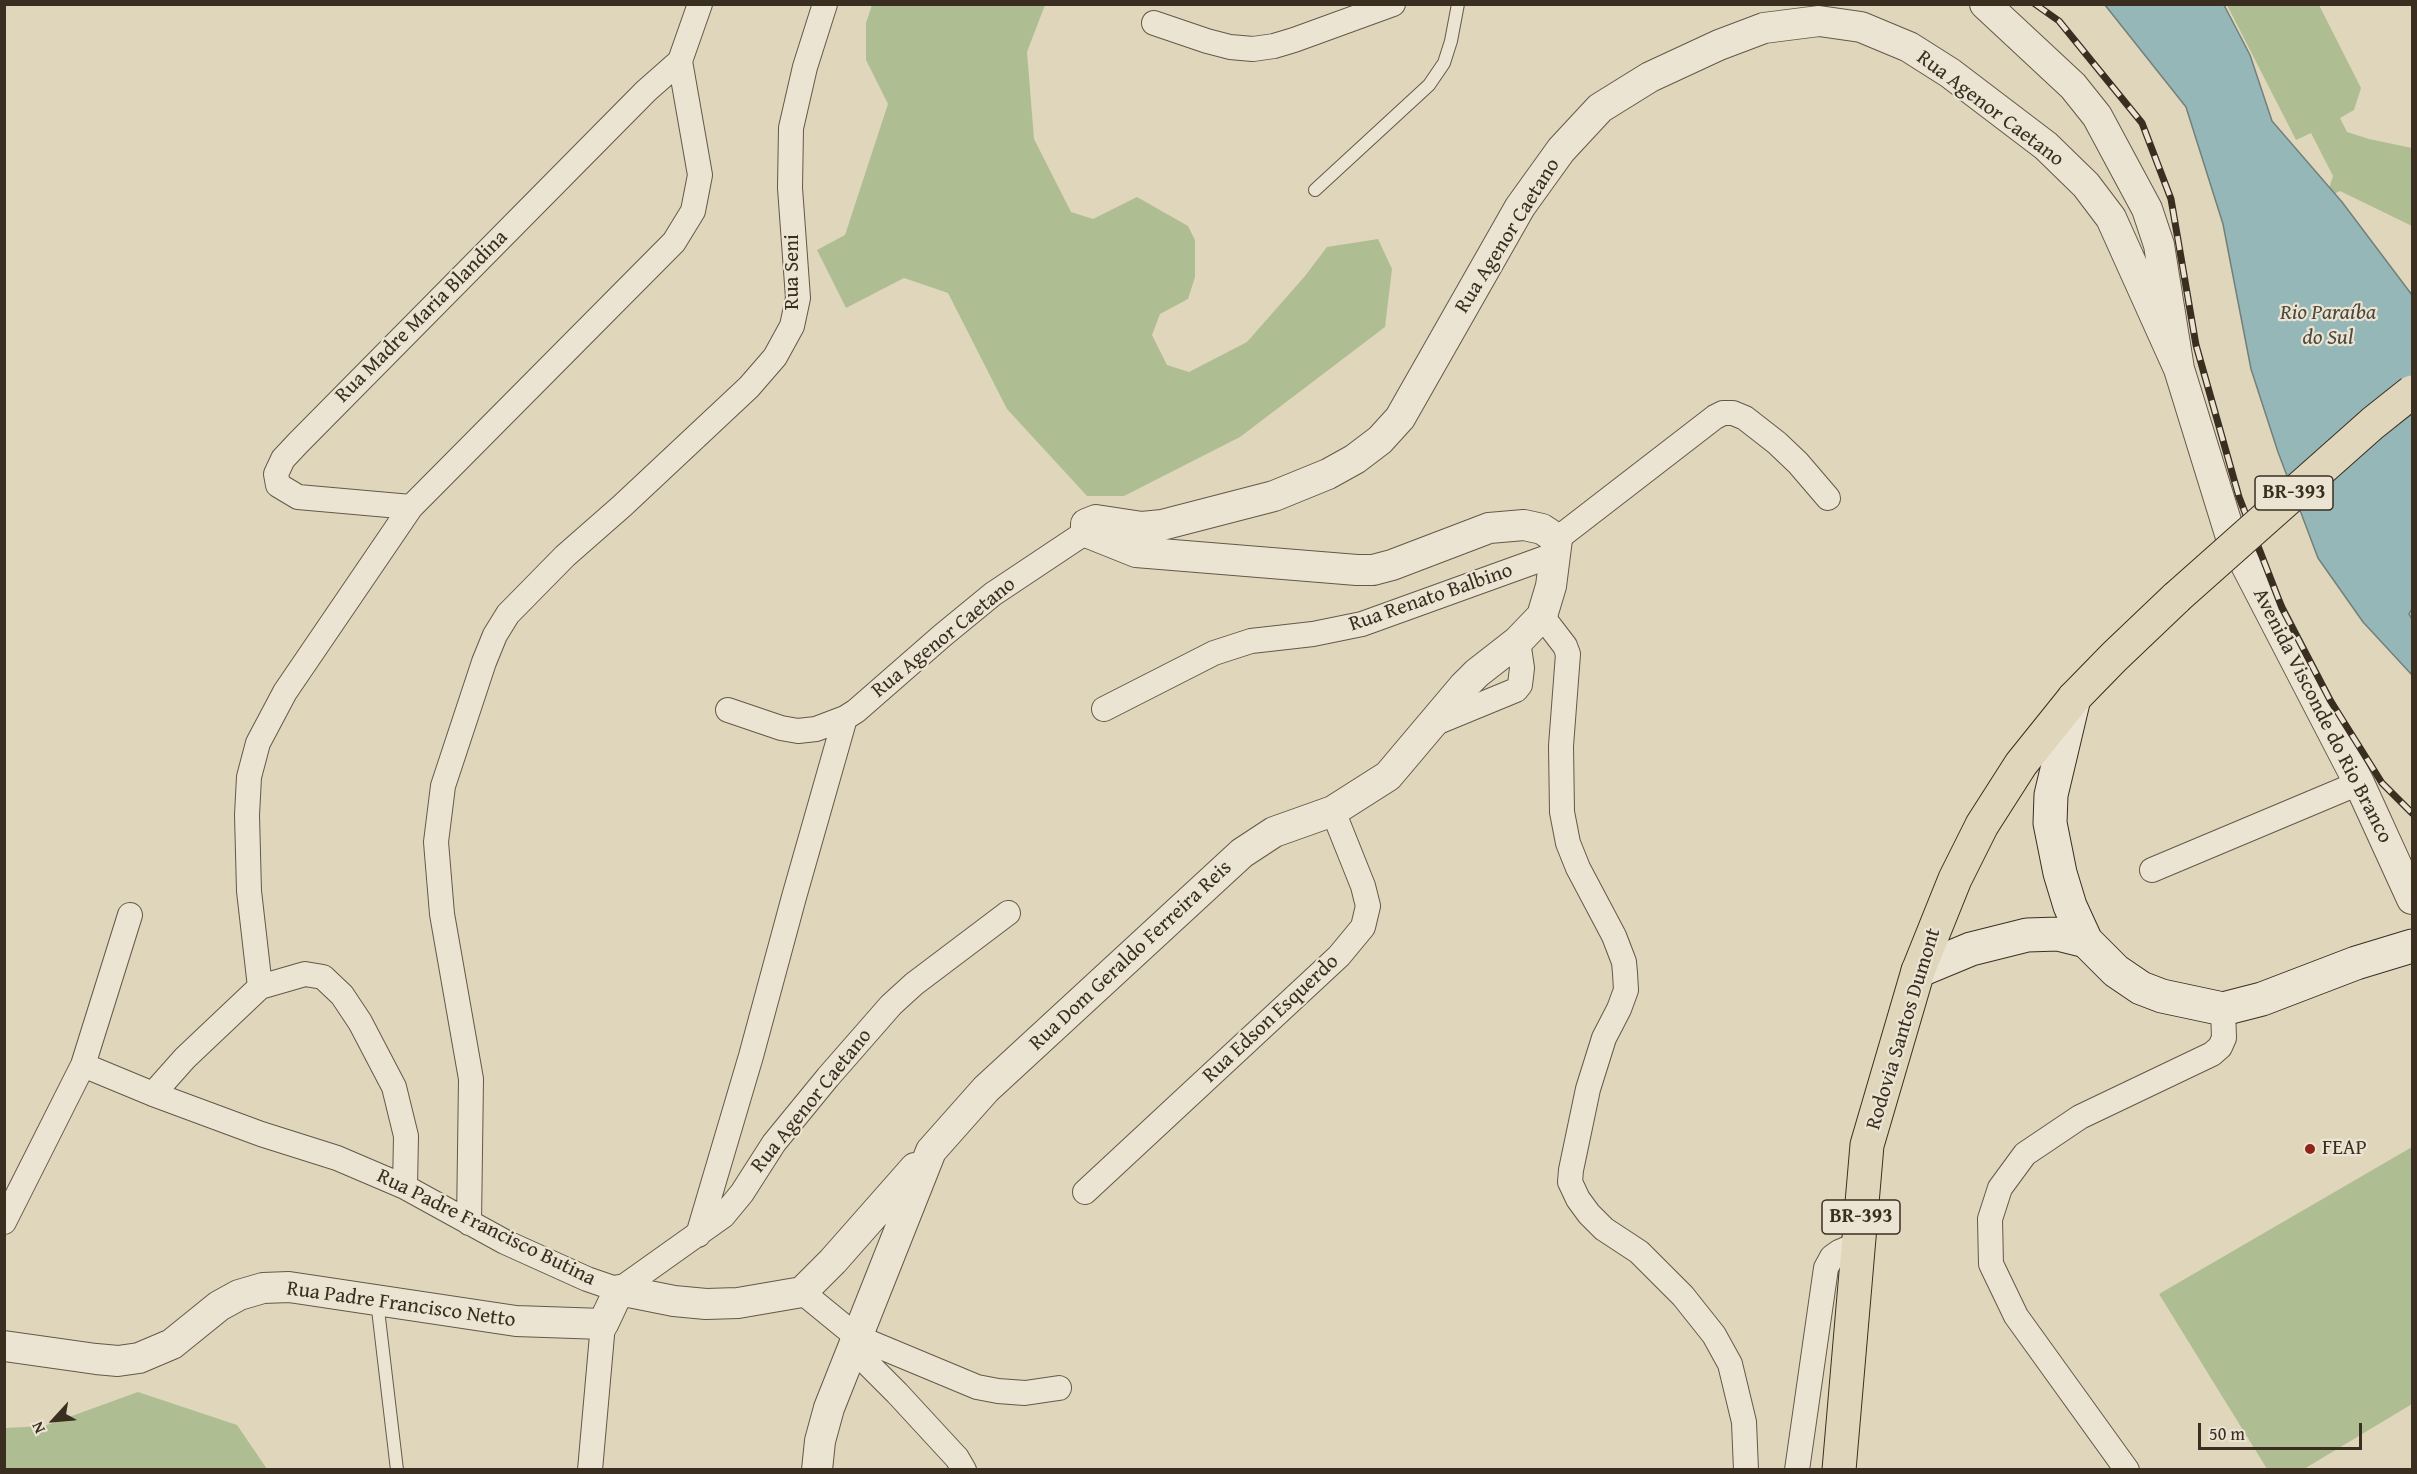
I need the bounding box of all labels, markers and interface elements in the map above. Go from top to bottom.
street label: Rua Agenor Caetano [1911,45,2069,173]
street label: Rua Agenor Caetano [1450,154,1566,318]
street label: Rua Madre Maria Blandina [330,225,514,409]
street label: Rua Seni [780,234,806,310]
water label: Rio Paraíba do Sul [2280,300,2376,352]
road number: BR-393 [2255,476,2333,510]
street label: Rua Renato Balbino [1346,558,1516,638]
street label: Rua Agenor Caetano [867,572,1021,704]
street label: Avenida Visconde do Rio Branco [2247,584,2397,848]
street label: Rua Dom Geraldo Ferreira Reis [1025,856,1237,1056]
street label: Rodovia Santos Dumont [1861,925,1947,1133]
street label: Rua Edson Esquerdo [1198,949,1344,1089]
street label: Rua Agenor Caetano [746,1024,878,1178]
place label: FEAP [2322,1136,2367,1162]
marker: FEAP [2303,1142,2317,1156]
street label: Rua Padre Francisco Butina [373,1164,599,1292]
road number: BR-393 [1822,1200,1900,1234]
street label: Rua Padre Francisco Netto [285,1276,517,1334]
north arrow [24,1390,84,1450]
scale bar [2201,1411,2364,1449]
text: N [25,1418,51,1438]
text: 50 m [2209,1420,2245,1447]

